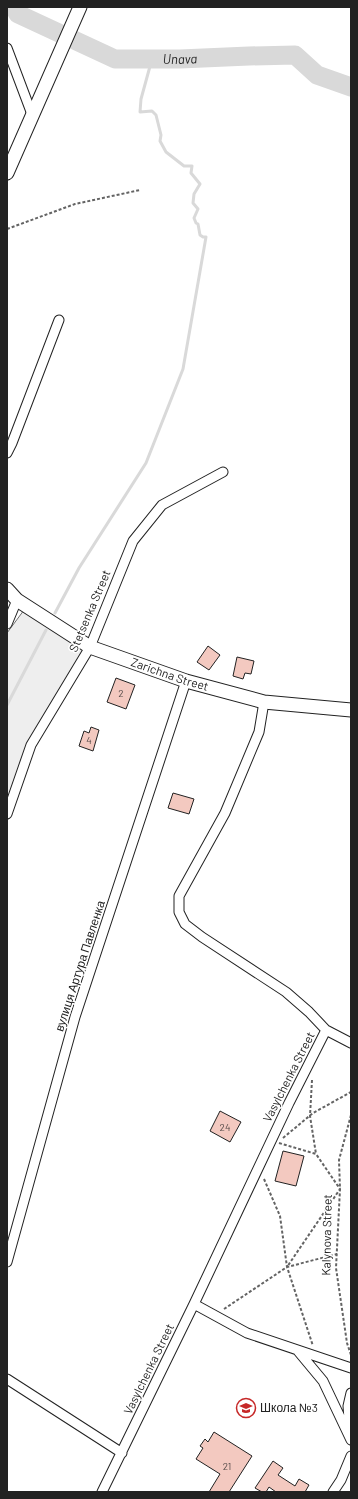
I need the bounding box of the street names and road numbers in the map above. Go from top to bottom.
street label: Stetsenka Street [66,568,113,654]
street label: Zarichna Street [129,654,210,693]
street label: вулиця Артура Павленка [51,898,108,1033]
street label: Vasylchenka Street [259,1029,317,1124]
street label: Kalynova Street [318,1194,334,1276]
street label: Vasylchenka Street [120,1321,176,1416]

